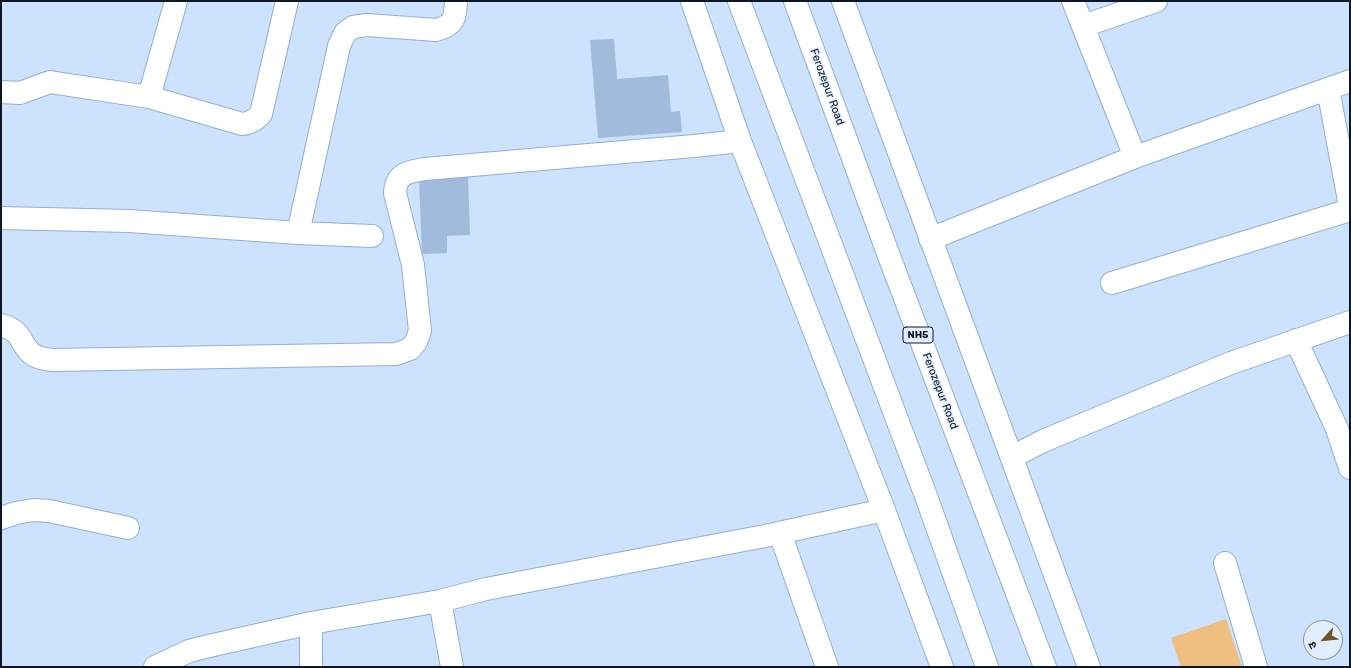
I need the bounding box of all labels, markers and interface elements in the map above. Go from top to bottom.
street label: Ferozepur Road [807,47,847,127]
road number: NH5 [903,327,933,343]
street label: Ferozepur Road [919,351,961,431]
north arrow [1303,620,1343,660]
text: उ [1306,639,1320,651]

